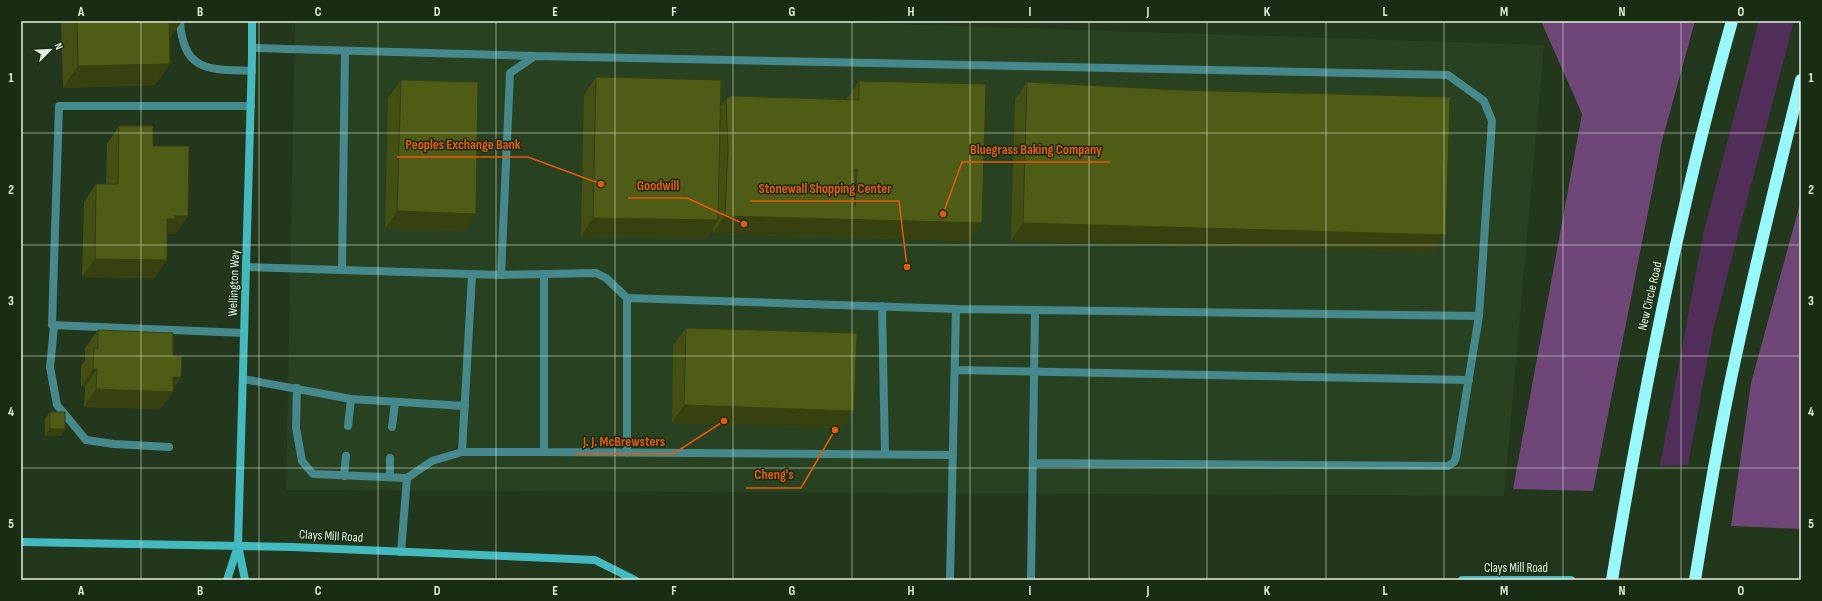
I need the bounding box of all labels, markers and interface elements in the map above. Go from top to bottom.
text: A [77,4,85,20]
text: B [197,4,203,20]
text: C [315,4,322,20]
text: D [434,4,441,20]
text: E [552,4,558,20]
text: F [671,4,677,20]
text: G [789,4,796,20]
text: H [908,4,915,20]
text: I [1029,4,1032,20]
text: J [1146,4,1150,20]
text: K [1264,4,1271,20]
text: L [1382,4,1388,20]
text: M [1500,4,1508,20]
text: N [1619,4,1626,20]
text: O [1738,4,1745,20]
north arrow [30,30,70,70]
text: N [52,41,66,52]
text: 1 [8,70,14,86]
text: 1 [1808,70,1814,86]
callout: Peoples Exchange Bank [397,131,528,157]
text: Peoples Exchange Bank [405,136,521,153]
callout: Bluegrass Baking Company [962,136,1110,162]
text: Bluegrass Baking Company [970,141,1102,158]
callout: Goodwill [628,172,687,198]
callout: Stonewall Shopping Center [750,175,899,201]
text: Goodwill [637,177,679,194]
text: Stonewall Shopping Center [758,180,892,197]
text: 2 [8,182,14,198]
text: 2 [1808,182,1814,198]
street label: Wellington Way [225,249,243,317]
street label: New Circle Road [1634,260,1666,332]
text: 3 [8,293,14,309]
text: 3 [1808,293,1814,309]
text: 4 [8,404,14,420]
text: 4 [1808,404,1814,420]
callout: J. J. McBrewsters [575,428,673,454]
text: J. J. McBrewsters [582,433,665,450]
callout: Cheng's [746,462,801,488]
text: Cheng's [754,466,794,483]
text: 5 [8,516,14,532]
text: 5 [1808,516,1814,532]
street label: Clays Mill Road [299,526,363,546]
street label: Clays Mill Road [1484,560,1548,576]
text: A [77,583,85,599]
text: B [197,583,203,599]
text: C [315,583,322,599]
text: D [434,583,441,599]
text: E [552,583,558,599]
text: F [671,583,677,599]
text: G [789,583,796,599]
text: H [908,583,915,599]
text: I [1029,583,1032,599]
text: J [1146,583,1150,599]
text: K [1264,583,1271,599]
text: L [1382,583,1388,599]
text: M [1500,583,1508,599]
text: N [1619,583,1626,599]
text: O [1738,583,1745,599]

